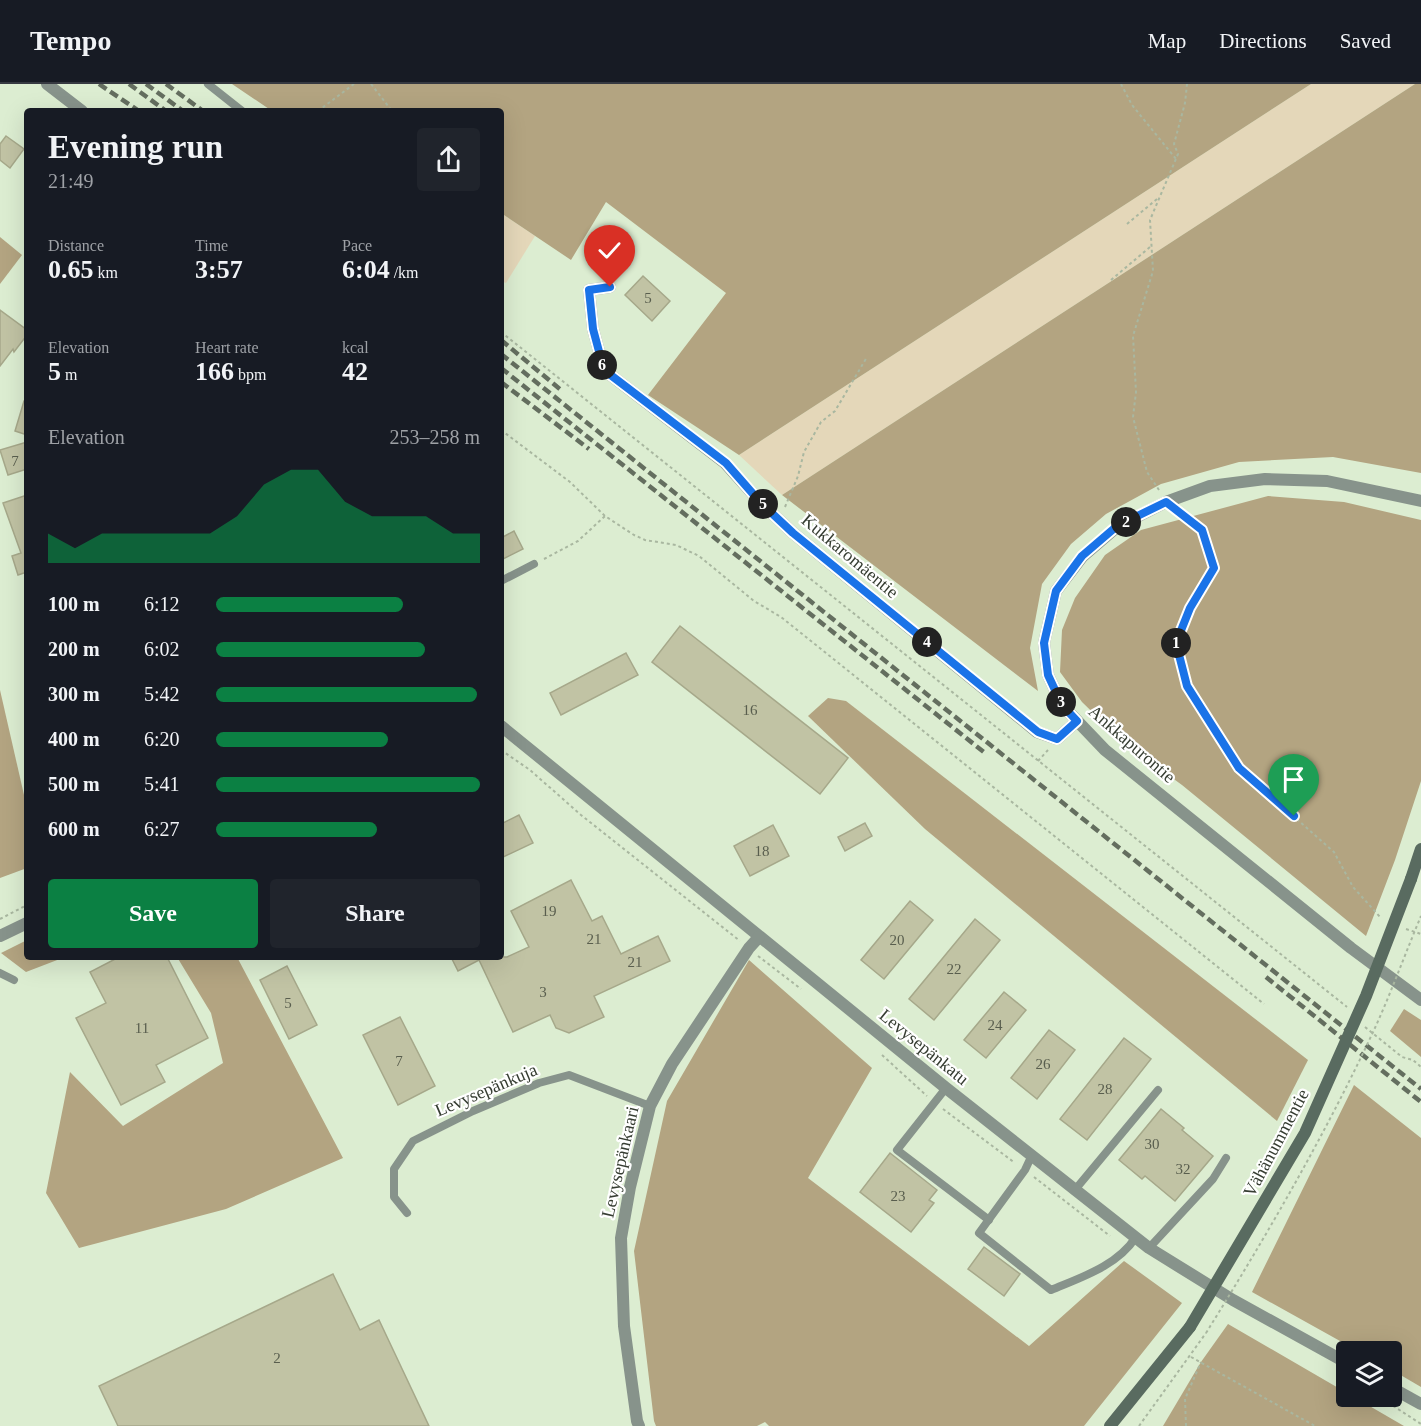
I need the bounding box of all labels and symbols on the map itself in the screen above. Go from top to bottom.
pin [584,225,635,287]
house number: 5 [644,290,652,306]
pin: 6 [587,350,617,380]
house number: 7 [11,453,19,469]
pin: 5 [748,489,778,519]
pin: 2 [1111,507,1141,537]
street label: Kukkaromäentie [798,510,902,602]
pin: 4 [912,627,942,657]
pin: 1 [1161,628,1191,658]
pin: 3 [1046,687,1076,717]
street label: Ankkapurontie [1085,701,1179,787]
house number: 16 [743,702,758,718]
pin [1268,754,1319,816]
house number: 18 [755,843,770,859]
house number: 19 [542,903,557,919]
house number: 21 [587,931,602,947]
house number: 20 [890,932,905,948]
house number: 21 [628,954,643,970]
house number: 22 [947,961,962,977]
house number: 3 [539,984,547,1000]
house number: 5 [284,995,292,1011]
street label: Levysepänkatu [875,1005,973,1089]
house number: 24 [988,1017,1003,1033]
house number: 11 [135,1020,149,1036]
house number: 7 [395,1053,403,1069]
house number: 26 [1036,1056,1051,1072]
street label: Levysepänkuja [432,1060,540,1120]
house number: 28 [1098,1081,1113,1097]
street label: Vähänummentie [1239,1086,1313,1200]
street label: Levysepänkaari [597,1104,643,1220]
house number: 30 [1145,1136,1160,1152]
house number: 32 [1176,1161,1191,1177]
house number: 23 [891,1188,906,1204]
house number: 2 [273,1350,281,1366]

